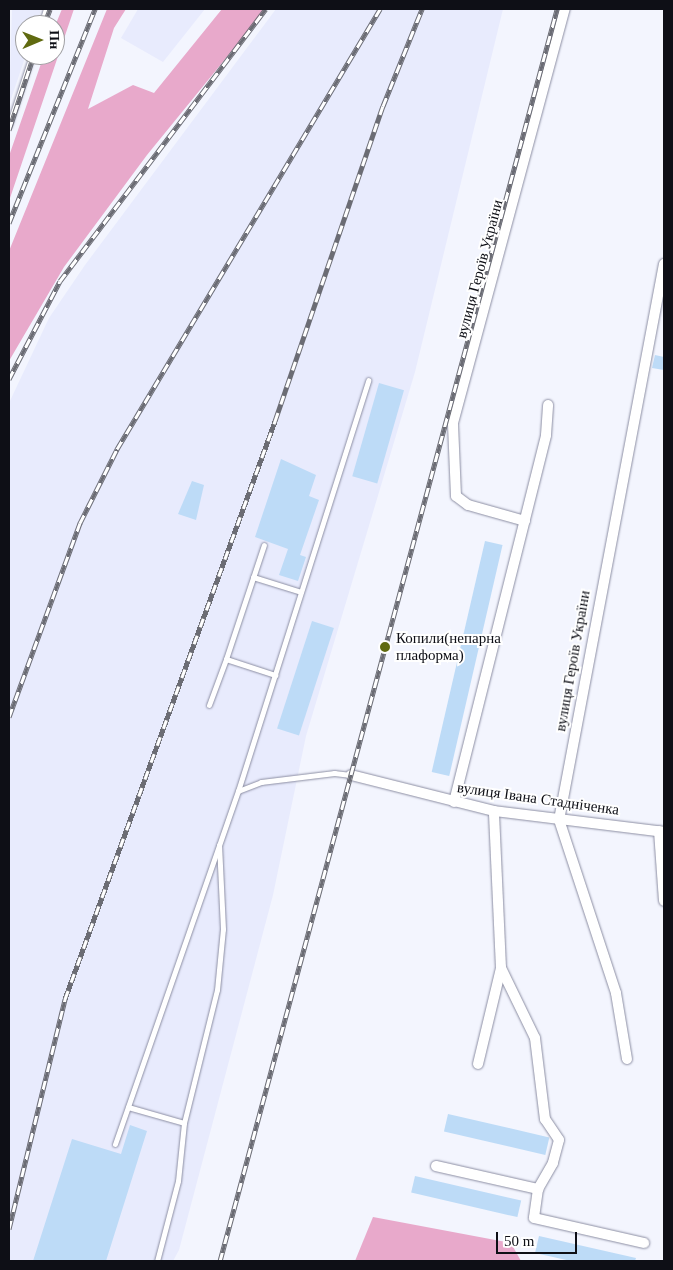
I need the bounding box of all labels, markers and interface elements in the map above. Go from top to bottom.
north arrow [15,15,65,65]
text: Пн [47,30,62,49]
street label: вулиця Героїв України [453,198,507,340]
street label: вулиця Героїв України [552,589,594,733]
place label: Копили(непарна плаформа) [396,629,501,664]
marker: Копили(непарна плаформа) [378,640,392,654]
street label: вулиця Івана Стадніченка [456,779,620,819]
scale bar [498,1222,579,1254]
text: 50 m [504,1233,534,1249]

